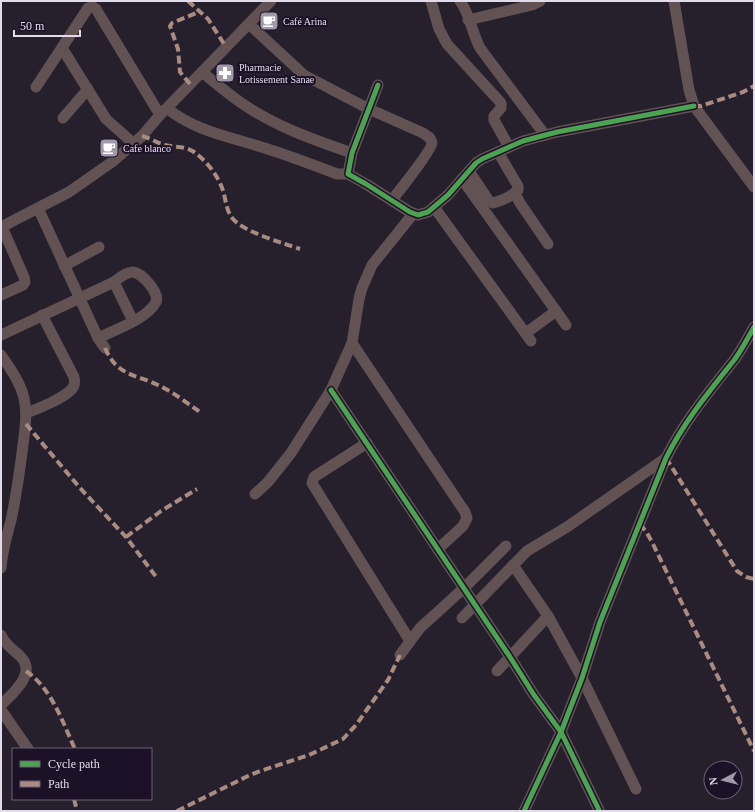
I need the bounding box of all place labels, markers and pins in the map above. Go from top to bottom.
cafe icon: Café Arina [258,10,280,32]
place label: Café Arina [283,16,327,27]
pharmacy icon: Pharmacie Lotissement Sanae [214,62,236,84]
place label: Pharmacie Lotissement Sanae [239,62,315,85]
cafe icon: Cafe blanco [98,137,120,159]
place label: Cafe blanco [123,143,171,154]

